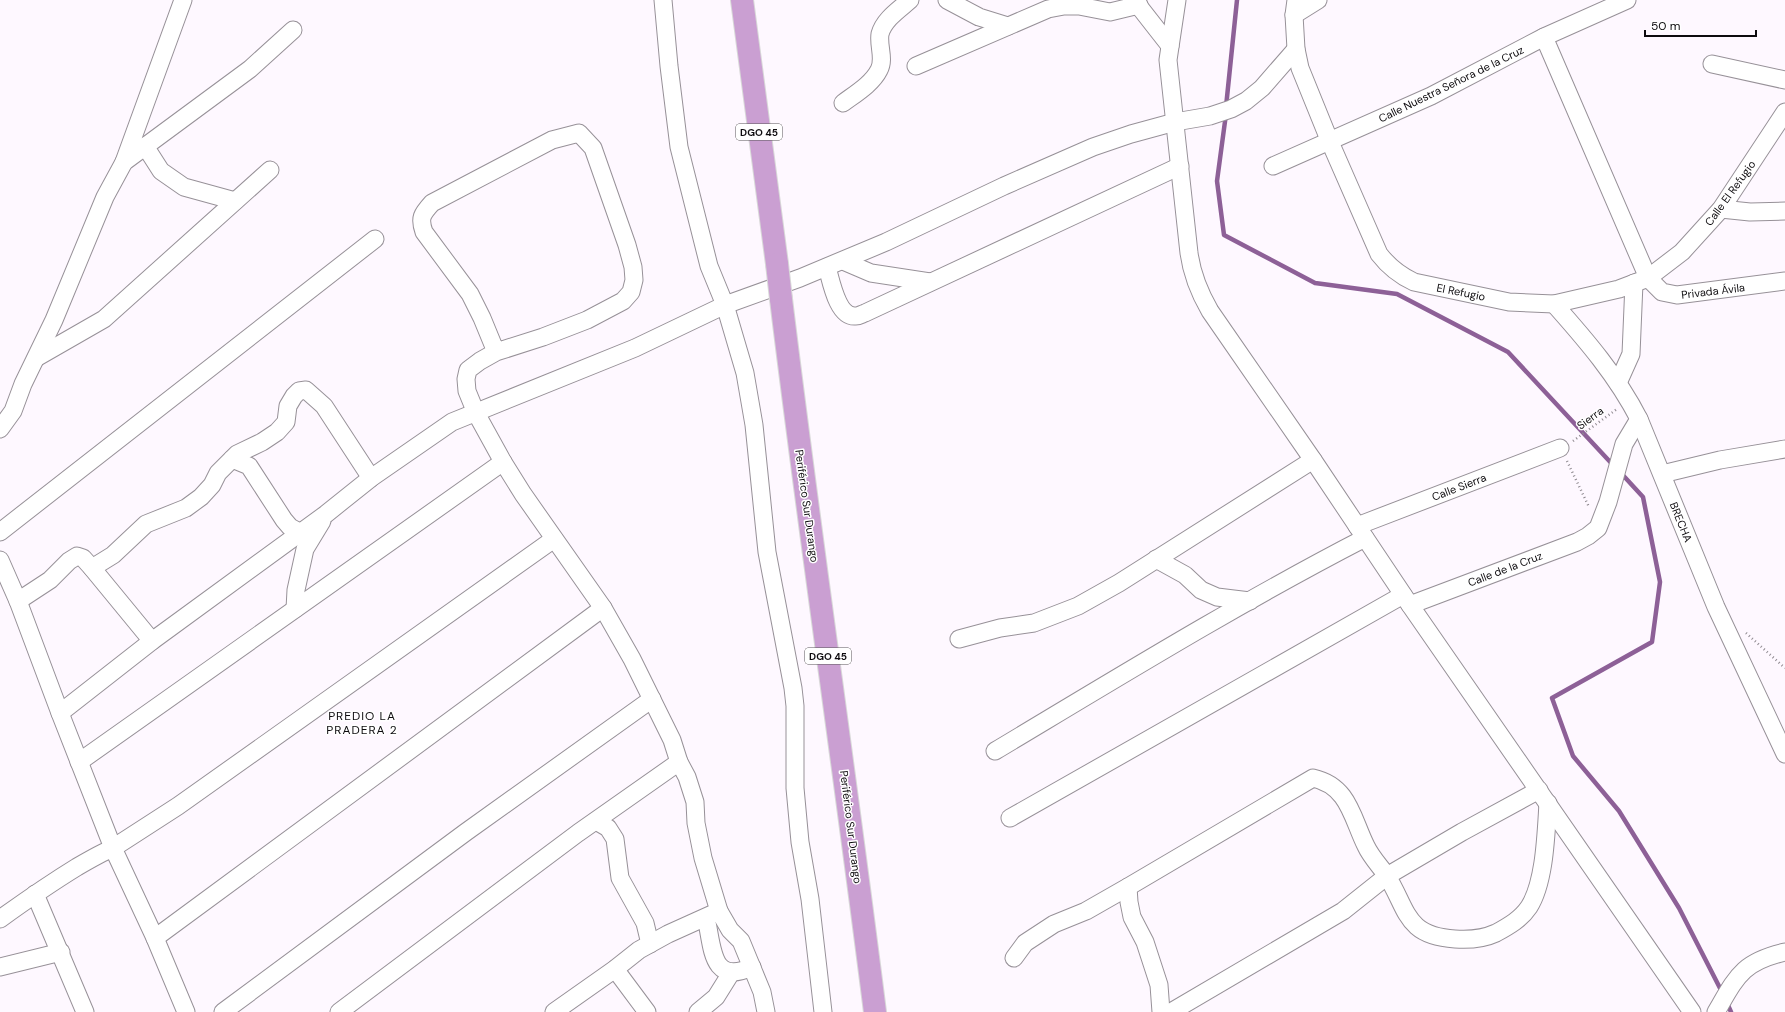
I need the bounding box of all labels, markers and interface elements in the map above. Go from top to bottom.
scale bar [1645,12,1756,38]
text: 50 m [1651,18,1680,34]
street label: Calle Nuestra Señora de la Cruz [1376,43,1526,125]
road number: DGO 45 [736,124,782,140]
street label: Calle El Refugio [1702,158,1758,228]
street label: El Refugio [1435,280,1487,304]
street label: Privada Ávila [1680,280,1746,302]
street label: Sierra [1574,404,1606,432]
street label: Periférico Sur Durango [792,449,822,563]
street label: Calle Sierra [1430,470,1488,504]
street label: BRECHA [1667,500,1695,544]
street label: Calle de la Cruz [1466,548,1544,590]
road number: DGO 45 [805,648,851,664]
district label: PREDIO LA PRADERA 2 [326,708,398,738]
street label: Periférico Sur Durango [837,770,865,884]

